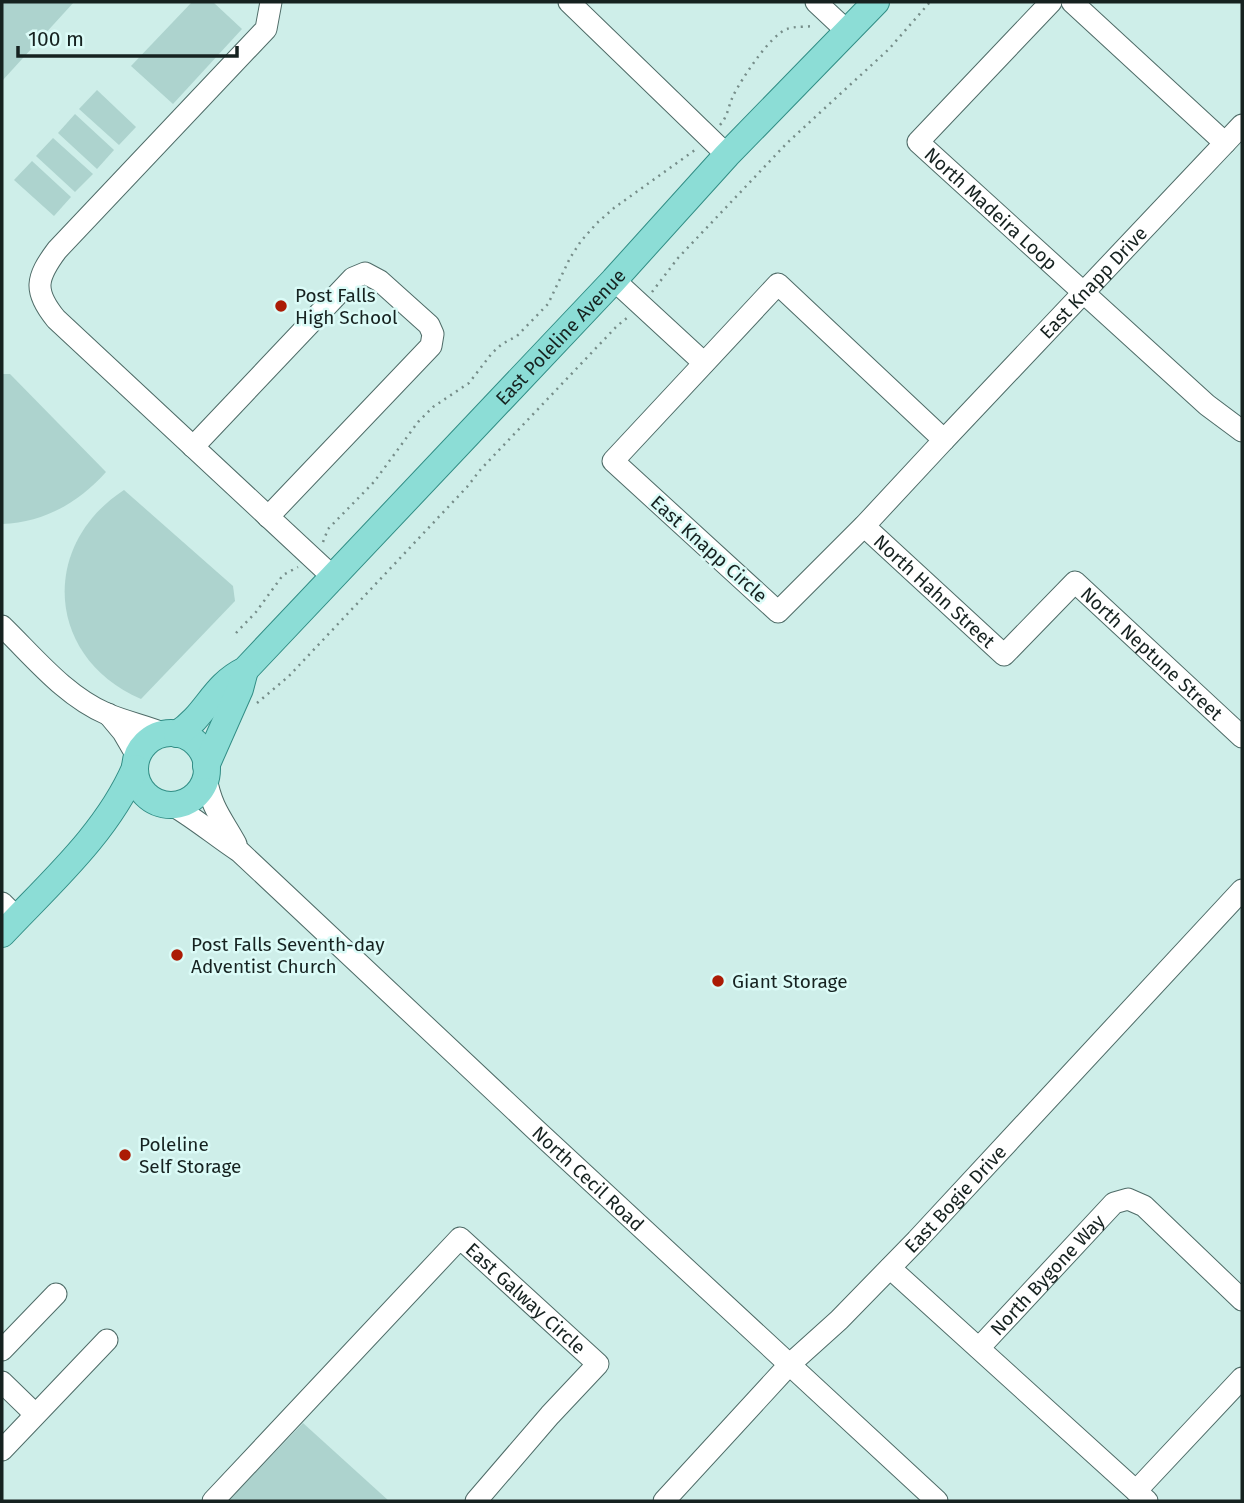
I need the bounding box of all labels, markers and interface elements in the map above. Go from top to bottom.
scale bar [18,14,236,58]
text: 100 m [28,26,84,52]
street label: North Madeira Loop [920,142,1062,275]
street label: East Knapp Drive [1035,222,1152,343]
street label: East Poleline Avenue [491,264,630,410]
place label: Post Falls High School [295,284,398,329]
marker: Post Falls High School [273,298,289,314]
street label: East Knapp Circle [646,491,772,607]
street label: North Hahn Street [869,530,1000,653]
street label: North Neptune Street [1076,582,1228,725]
place label: Post Falls Seventh-day Adventist Church [191,933,385,978]
marker: Post Falls Seventh-day Adventist Church [169,947,185,963]
place label: Giant Storage [732,970,847,993]
marker: Giant Storage [710,973,726,989]
street label: North Cecil Road [528,1121,649,1236]
place label: Poleline Self Storage [139,1133,241,1178]
street label: East Bogie Drive [900,1140,1011,1257]
marker: Poleline Self Storage [117,1147,133,1163]
street label: North Bygone Way [985,1209,1110,1340]
street label: East Galway Circle [461,1238,591,1359]

